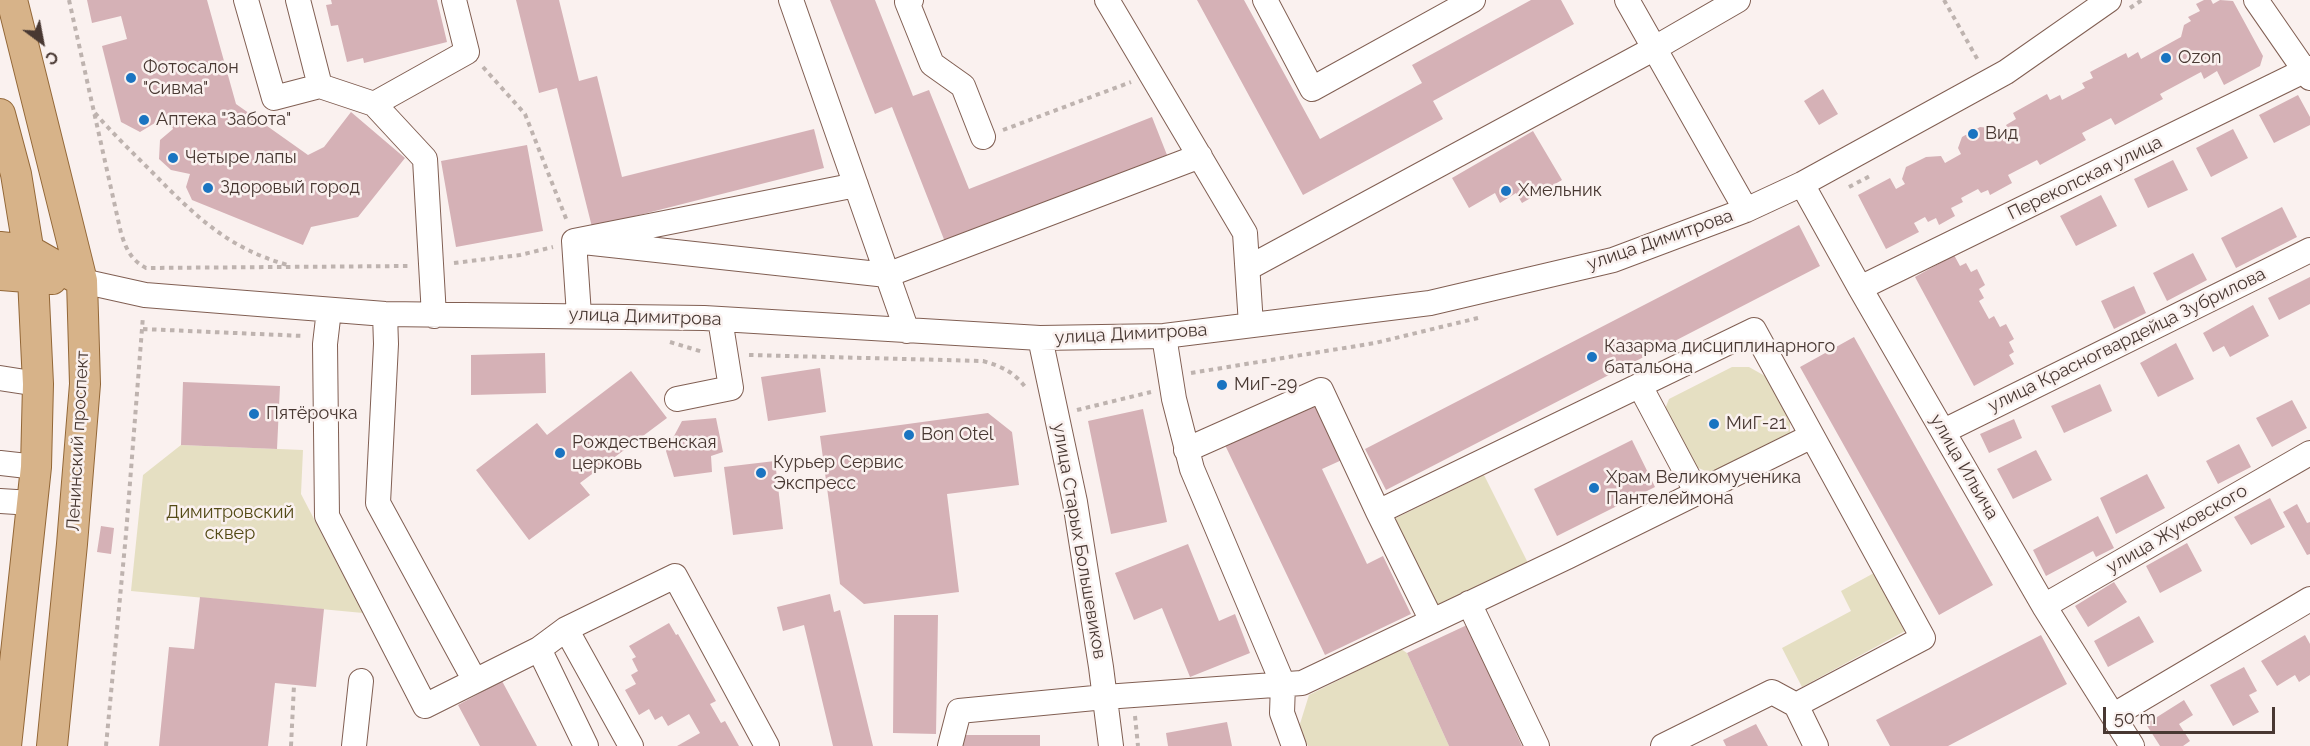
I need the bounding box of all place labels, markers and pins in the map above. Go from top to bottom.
place label: Ozon [2178,47,2221,69]
marker: Ozon [2159,51,2173,65]
place label: Фотосалон "Сивма" [143,57,239,100]
marker: Фотосалон "Сивма" [124,71,138,85]
place label: Аптека "Забота" [156,109,291,131]
marker: Аптека "Забота" [137,113,151,127]
place label: Вид [1985,123,2018,145]
marker: Вид [1966,127,1980,141]
place label: Четыре лапы [185,147,297,169]
marker: Четыре лапы [166,151,180,165]
place label: Здоровый город [220,177,360,199]
place label: Хмельник [1518,180,1602,202]
marker: Здоровый город [201,181,215,195]
marker: Хмельник [1499,184,1513,198]
place label: Казарма дисциплинарного батальона [1604,336,1835,378]
marker: Казарма дисциплинарного батальона [1585,350,1599,364]
place label: МиГ-29 [1234,374,1297,396]
marker: МиГ-29 [1215,378,1229,392]
place label: Пятёрочка [266,403,358,425]
marker: Пятёрочка [247,407,261,421]
place label: МиГ-21 [1726,413,1786,435]
marker: МиГ-21 [1707,417,1721,431]
place label: Bon Otel [921,424,994,446]
marker: Bon Otel [902,428,916,442]
place label: Рождественская церковь [572,432,717,474]
marker: Рождественская церковь [553,446,567,460]
place label: Курьер Сервис Экспресс [773,452,904,494]
marker: Курьер Сервис Экспресс [754,466,768,480]
place label: Храм Великомученика Пантелеймона [1606,467,1801,510]
marker: Храм Великомученика Пантелеймона [1587,481,1601,495]

